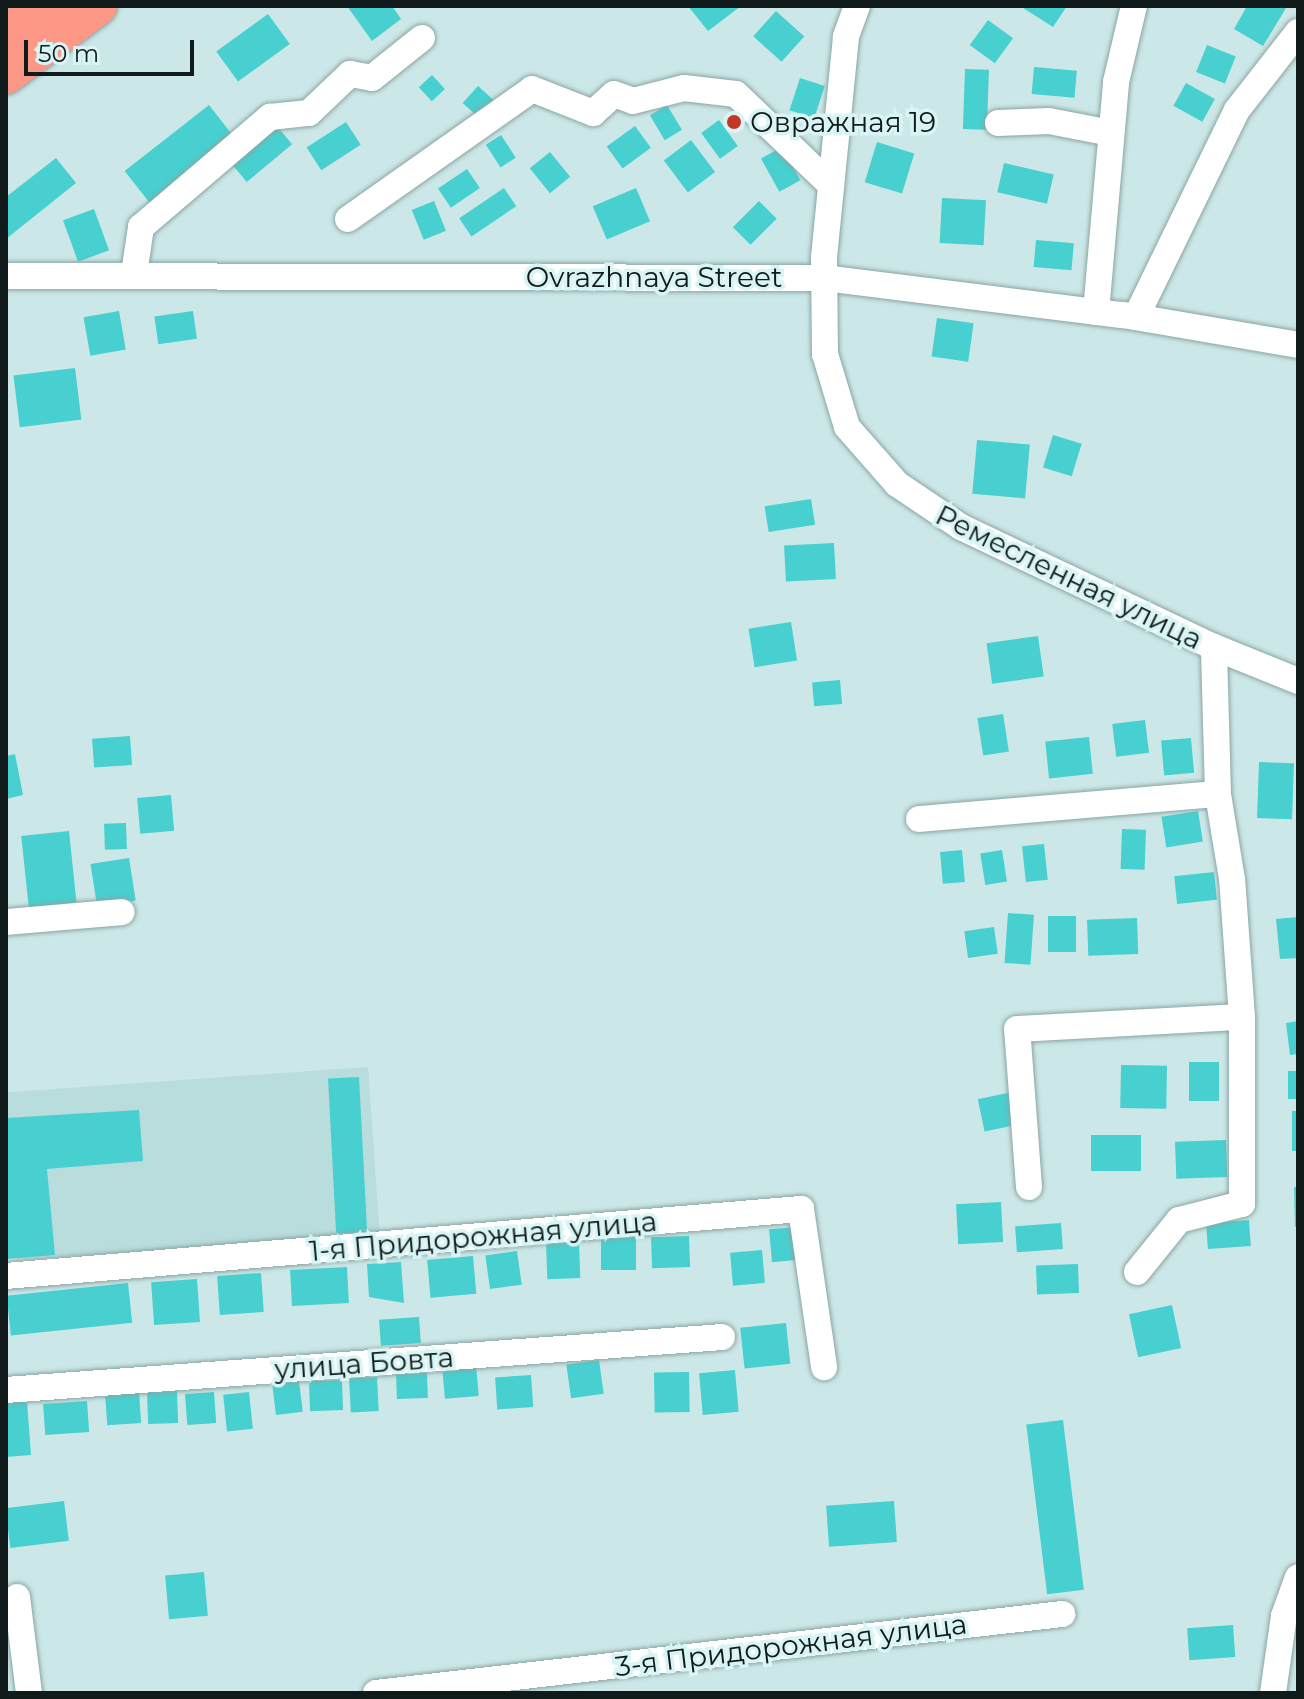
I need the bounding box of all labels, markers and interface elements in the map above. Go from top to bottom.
scale bar [28,24,198,74]
text: 50 m [38,39,99,68]
place label: Овражная 19 [750,105,936,139]
marker: Овражная 19 [725,113,743,131]
street label: Ovrazhnaya Street [526,260,782,294]
street label: Ремесленная улица [930,498,1208,656]
street label: 1-я Придорожная улица [308,1204,658,1268]
street label: улица Бовта [273,1340,455,1386]
street label: 3-я Придорожная улица [613,1607,969,1683]

